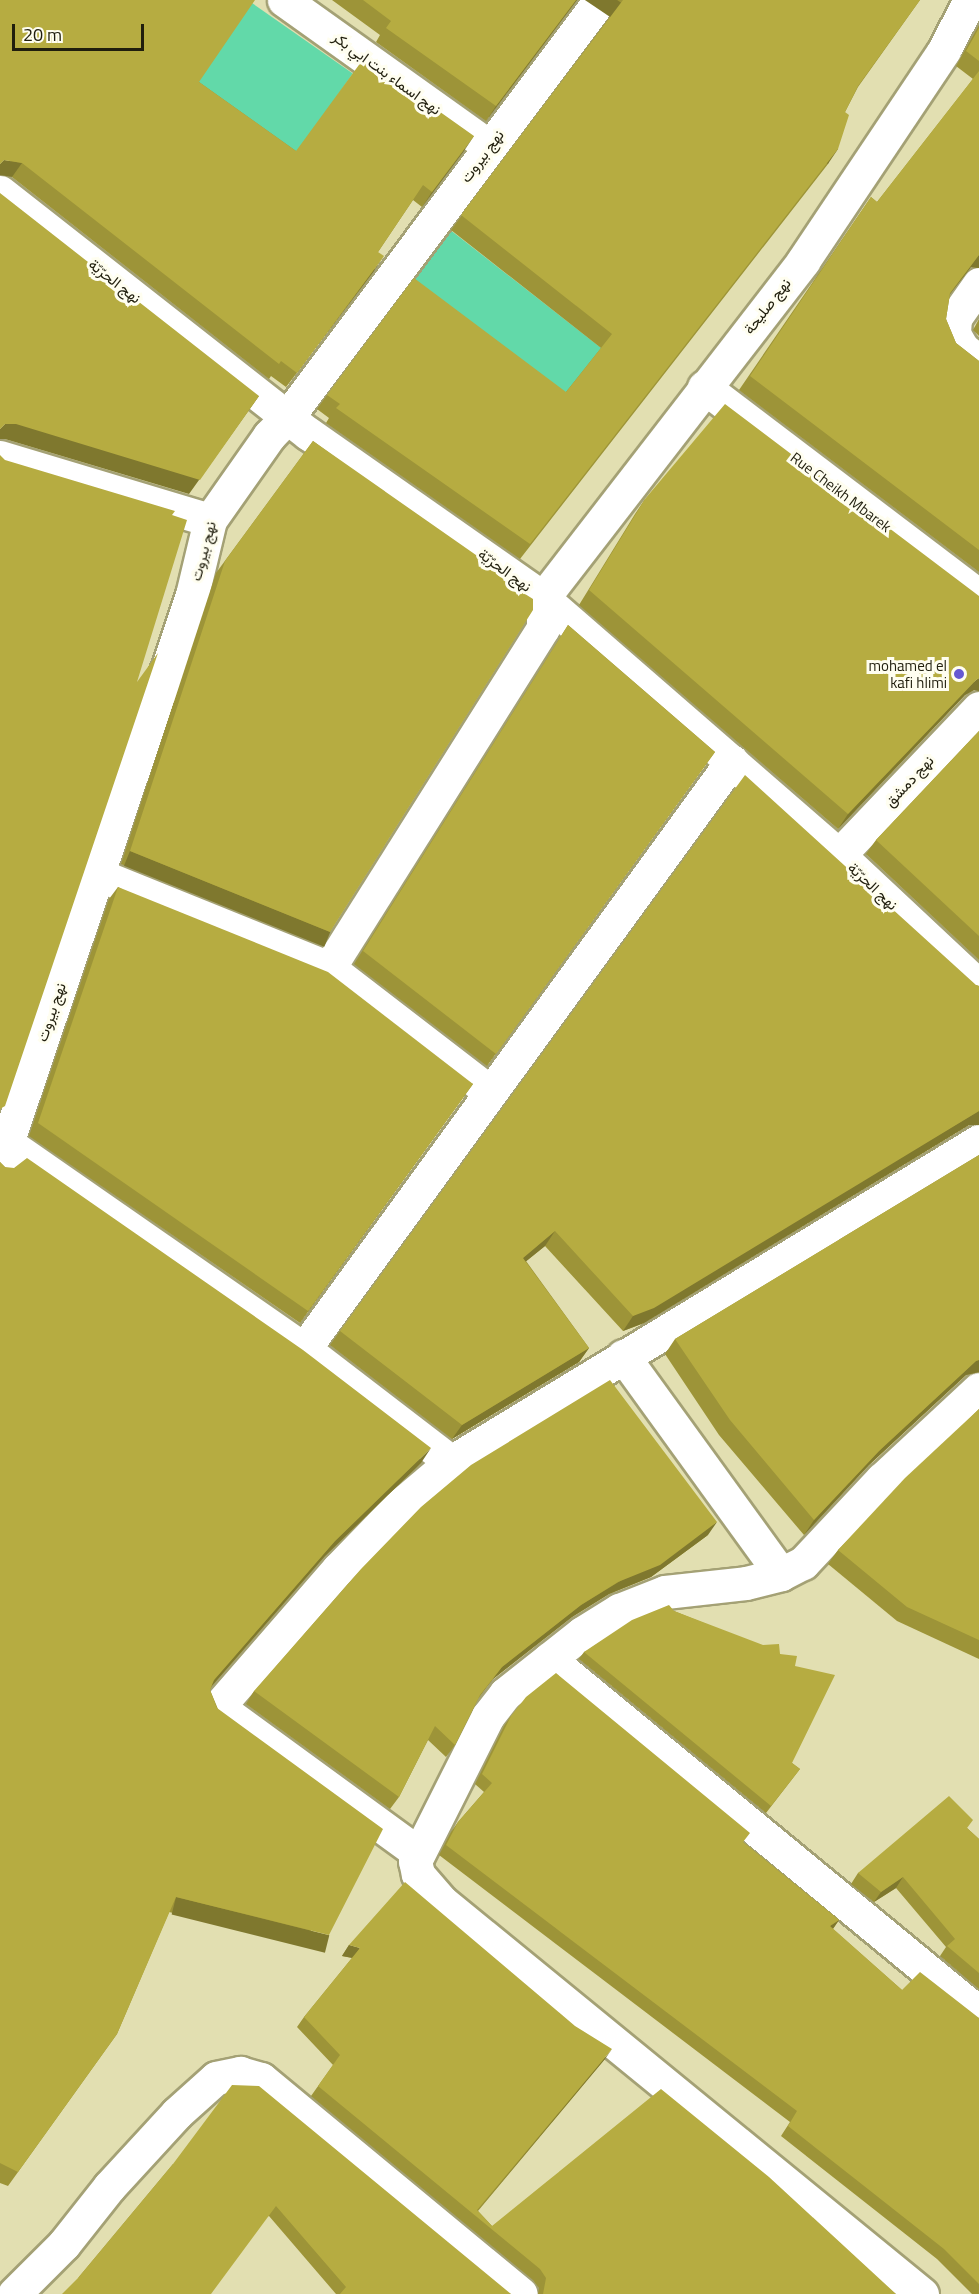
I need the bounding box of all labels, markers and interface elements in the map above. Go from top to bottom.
scale bar [15,12,147,50]
text: 20 m [23,21,62,48]
street label: نهج اسماء بنت ابي بكر [329,28,445,118]
street label: نهج بيروت [456,126,508,186]
street label: نهج الحرّيّة [85,255,145,307]
street label: نهج صليحة [740,274,794,338]
street label: Rue Cheikh Mbarek [787,448,895,536]
street label: نهج بيروت [186,519,220,583]
street label: نهج الحرّيّة [475,545,535,595]
place label: mohamed el kafi hlimi [869,656,947,691]
marker: mohamed el kafi hlimi [952,667,966,681]
street label: نهج دمشق [881,752,937,810]
street label: نهج الحرّيّة [844,858,902,914]
street label: نهج بيروت [33,980,69,1044]

